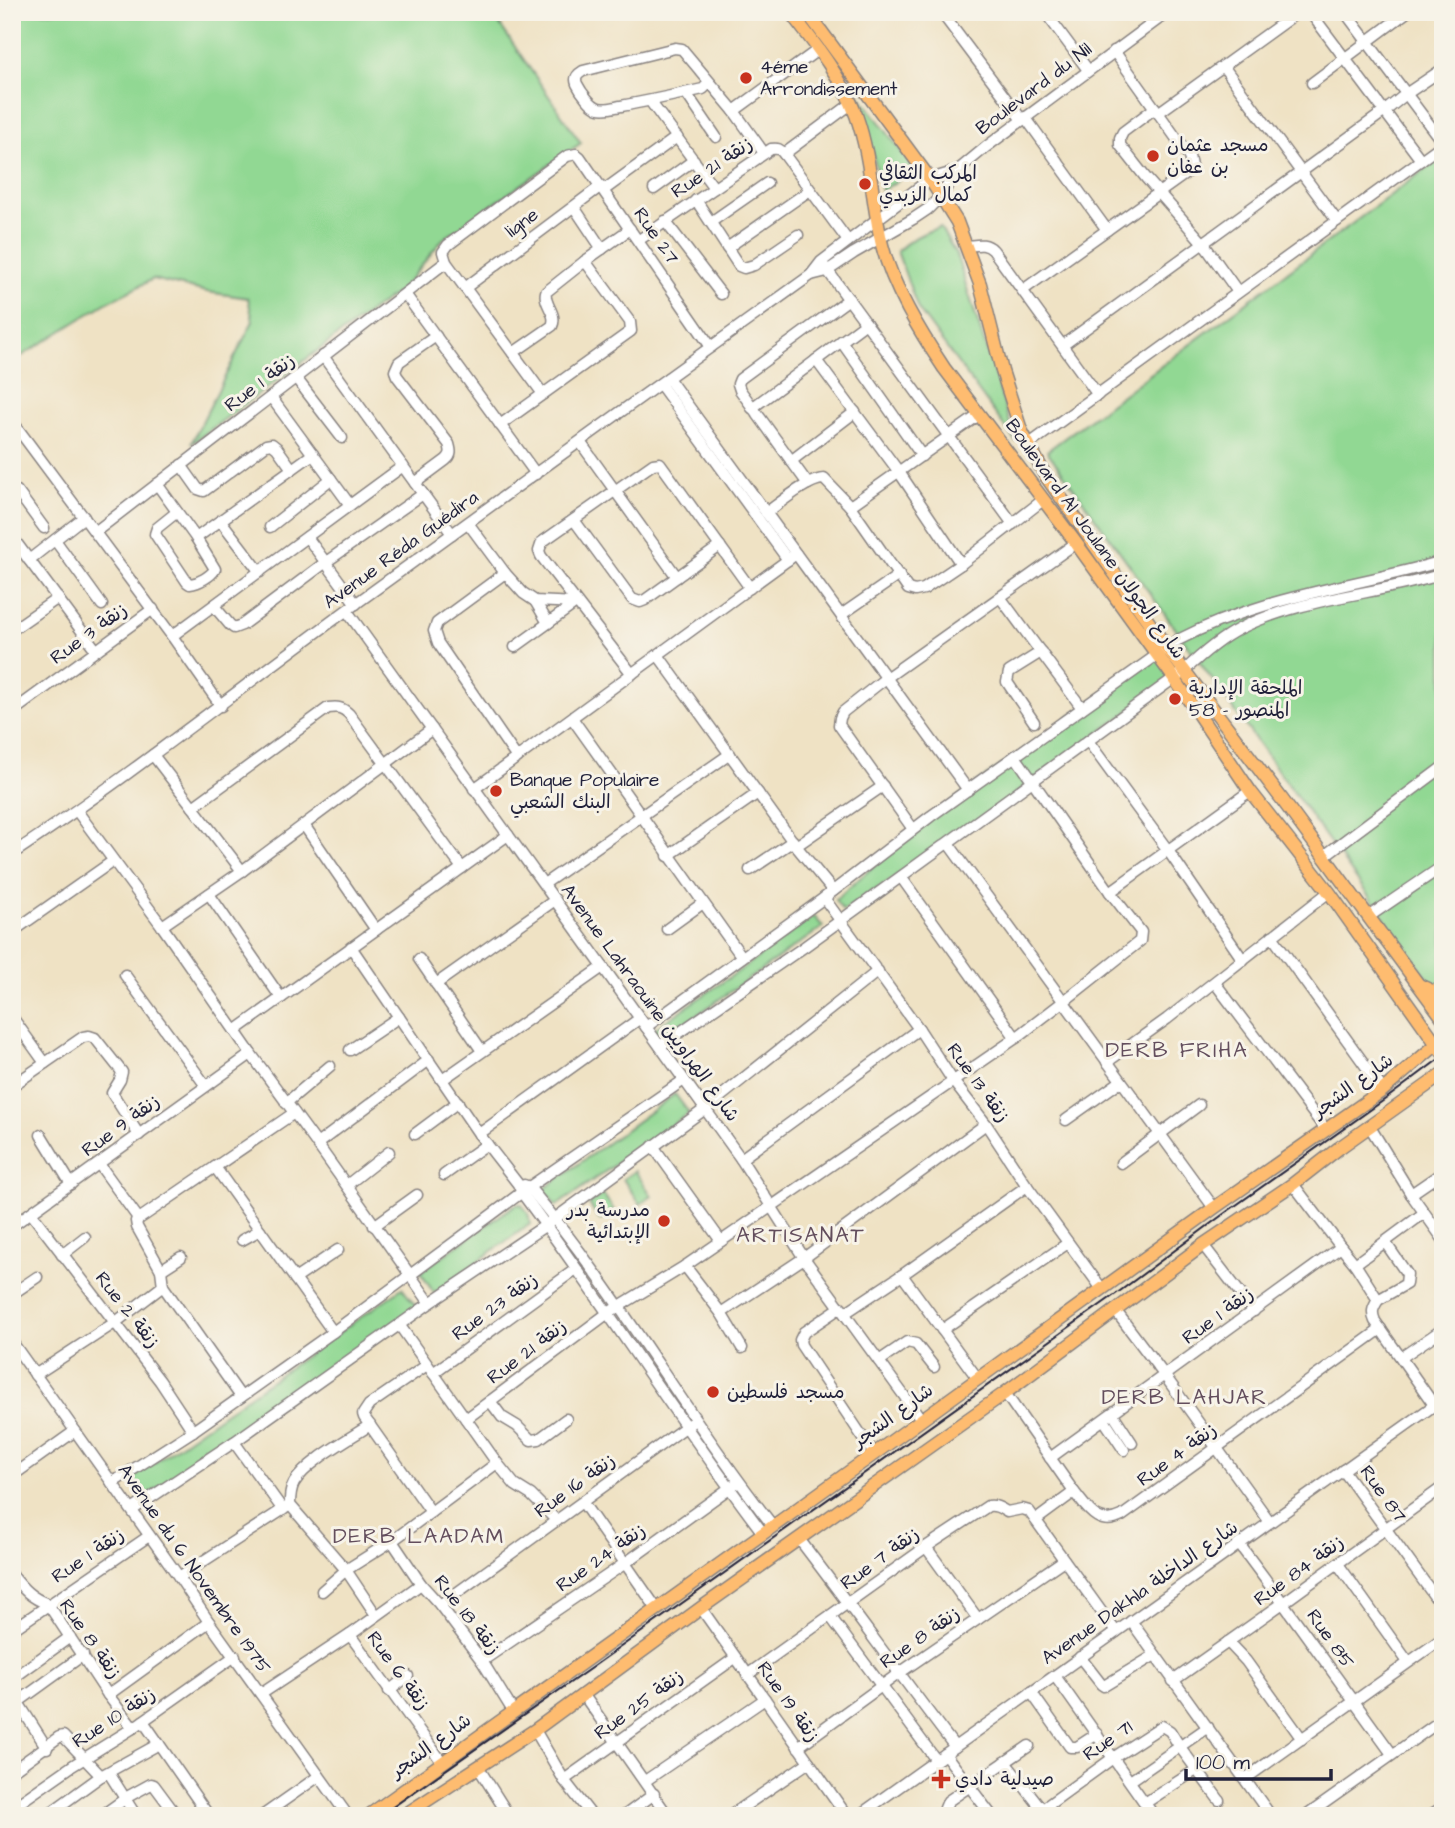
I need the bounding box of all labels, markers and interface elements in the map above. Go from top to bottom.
street label: Boulevard du Nil [970,36,1098,142]
place label: 4éme Arrondissement [760,54,898,103]
marker: 4éme Arrondissement [738,70,754,86]
street label: Rue 21 زنقة [666,131,758,205]
place label: مسجد عثمان بن عفان [1167,132,1269,181]
marker: مسجد عثمان بن عفان [1145,148,1161,164]
place label: المركب الثقافي كمال الزبدي [879,160,977,209]
marker: المركب الثقافي كمال الزبدي [857,176,873,192]
street label: ligne [500,202,545,245]
street label: Rue 27 [627,202,685,270]
street label: Rue 1 زنقة [219,347,301,419]
street label: Boulevard Al Joulane شارع الجولان [998,413,1192,665]
street label: Avenue Réda Guédira [318,484,484,616]
street label: Rue 3 زنقة [45,597,133,671]
place label: الملحقة الإدارية 58 - المنصور [1189,675,1303,724]
marker: الملحقة الإدارية 58 - المنصور [1167,691,1183,707]
place label: Banque Populaire البنك الشعبي [510,767,659,818]
marker: Banque Populaire البنك الشعبي [488,783,504,799]
street label: Avenue Lahraouine شارع الهراويين [554,878,746,1128]
district label: DERB FRIHA [1105,1036,1249,1065]
street label: Rue 13 زنقة [940,1038,1016,1128]
street label: شارع الشجر [1305,1047,1399,1126]
street label: Rue 9 زنقة [76,1088,166,1164]
place label: مدرسة بدر الإبتدائية [565,1197,650,1246]
marker: مدرسة بدر الإبتدائية [656,1213,672,1229]
district label: ARTISANAT [736,1221,866,1250]
street label: Rue 2 زنقة [88,1266,166,1354]
street label: Rue 23 زنقة [446,1267,544,1347]
street label: Rue 1 زنقة [1177,1281,1259,1351]
street label: Rue 21 زنقة [482,1313,572,1391]
street label: شارع الشجر [845,1377,939,1456]
place label: مسجد فلسطين [727,1379,844,1406]
district label: DERB LAHJAR [1102,1383,1268,1412]
marker: مسجد فلسطين [705,1384,721,1400]
street label: Rue 4 زنقة [1132,1417,1222,1493]
street label: Rue 16 زنقة [529,1447,621,1525]
street label: Avenue du 6 Novembre 1975 [111,1459,277,1680]
street label: Rue 87 [1353,1460,1413,1529]
street label: Avenue Dakhla شارع الداخلة [1036,1515,1244,1671]
street label: Rue 24 زنقة [551,1517,651,1599]
street label: Rue 7 زنقة [835,1521,925,1597]
street label: Rue 1 زنقة [46,1522,130,1590]
district label: DERB LAADAM [333,1522,505,1551]
street label: Rue 84 زنقة [1249,1529,1349,1613]
street label: Rue 18 زنقة [427,1569,507,1661]
street label: Rue 8 زنقة [53,1594,127,1684]
street label: Rue 8 زنقة [875,1601,965,1675]
street label: Rue 85 [1300,1604,1361,1675]
street label: Rue 6 زنقة [360,1626,436,1716]
street label: Rue 19 زنقة [750,1656,826,1748]
street label: Rue 25 زنقة [589,1663,689,1747]
street label: Rue 10 زنقة [67,1681,161,1755]
street label: شارع الشجر [383,1707,477,1786]
street label: Rue 71 [1078,1714,1139,1768]
scale bar [1186,1737,1331,1781]
text: 100 m [1196,1748,1251,1777]
place label: صيدلية دادي [955,1766,1054,1793]
marker: صيدلية دادي [933,1771,949,1787]

